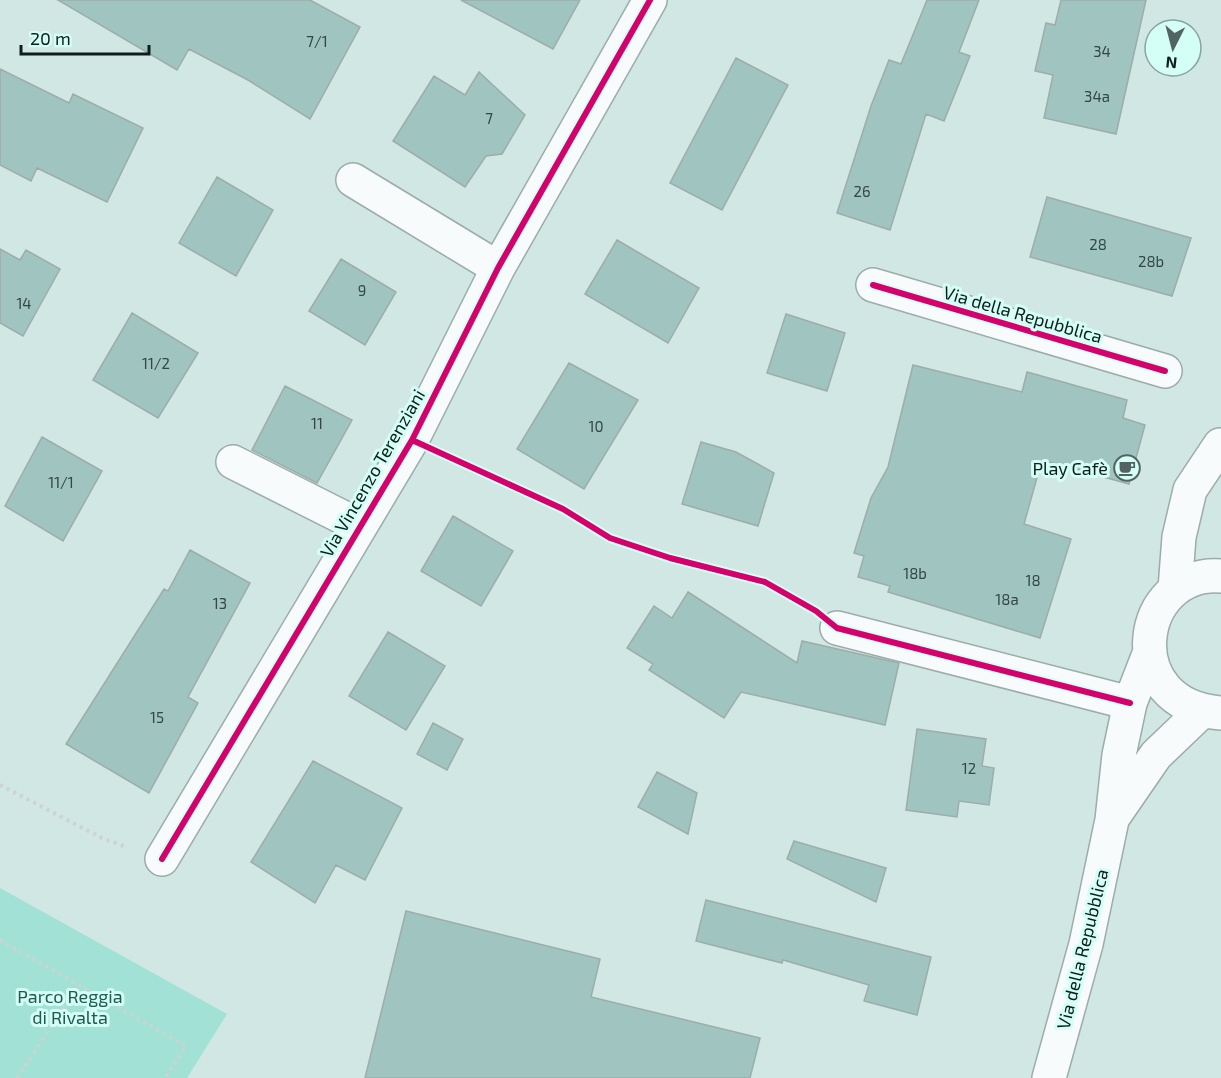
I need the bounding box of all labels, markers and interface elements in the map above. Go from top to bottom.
scale bar [21,18,148,56]
north arrow [1143,18,1203,78]
text: 20 m [30,27,71,49]
house number: 7/1 [306,32,328,50]
house number: 34 [1093,42,1111,60]
text: N [1165,53,1178,73]
house number: 34a [1084,87,1110,105]
house number: 7 [485,109,493,127]
house number: 26 [853,182,871,200]
house number: 28 [1089,235,1107,253]
house number: 28b [1138,252,1164,270]
house number: 9 [358,281,366,299]
street label: Via della Repubblica [941,281,1105,347]
house number: 14 [16,294,32,312]
house number: 11/2 [142,354,170,372]
street label: Via Vincenzo Terenziani [315,385,429,561]
house number: 11 [311,414,323,432]
house number: 10 [588,417,604,435]
cafe icon: Play Cafè [1112,453,1142,483]
place label: Play Cafè [1033,457,1108,479]
house number: 11/1 [48,473,74,491]
house number: 18b [903,564,927,582]
house number: 18 [1025,571,1041,589]
house number: 18a [995,590,1019,608]
house number: 13 [213,594,227,612]
house number: 15 [150,708,164,726]
house number: 12 [962,759,976,777]
street label: Via della Repubblica [1051,867,1113,1031]
park label: Parco Reggia di Rivalta [17,985,123,1028]

